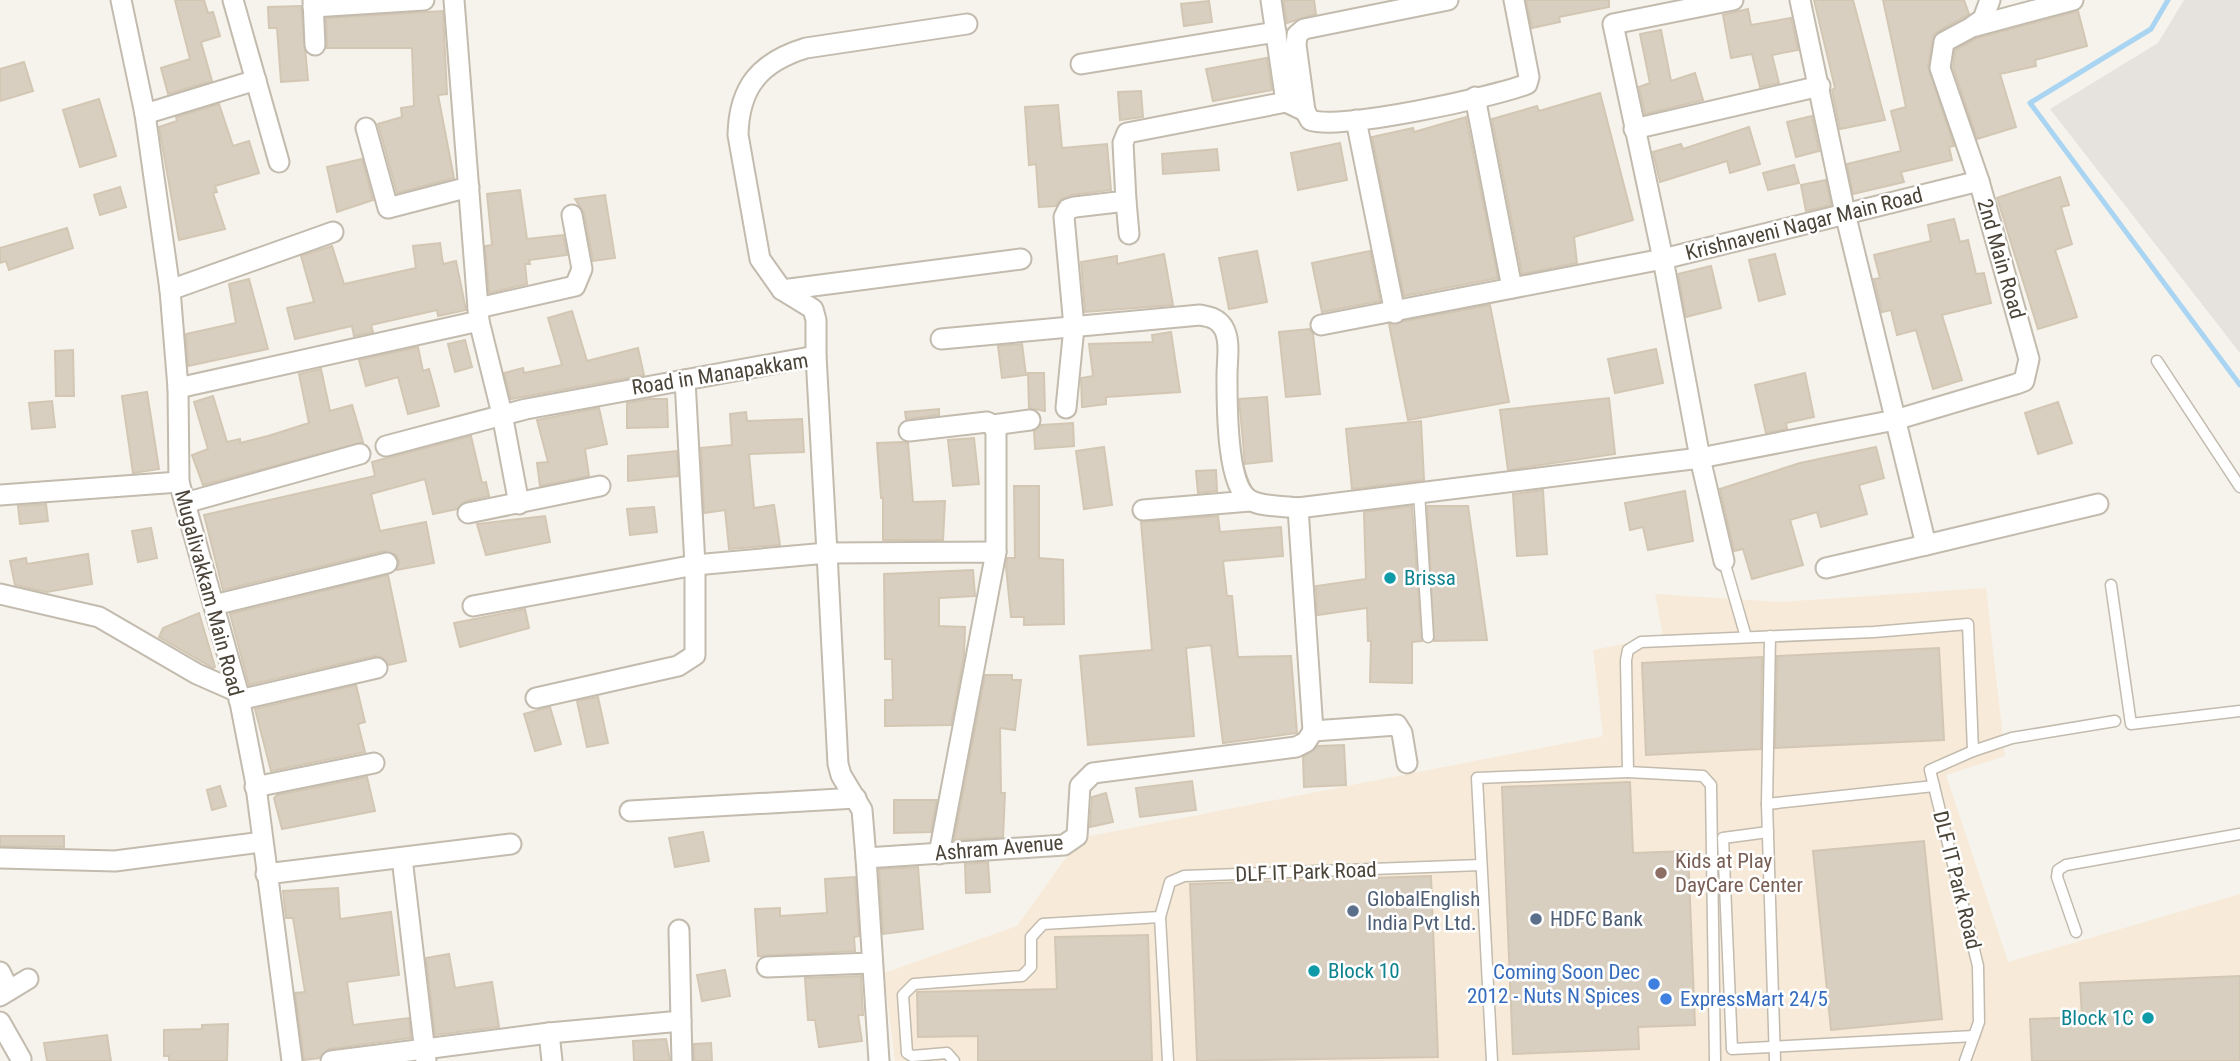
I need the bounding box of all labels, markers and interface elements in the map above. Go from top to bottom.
street label: Krishnaveni Nagar Main Road [1683,183,1925,265]
street label: 2nd Main Road [1972,196,2030,322]
street label: Road in Manapakkam [630,348,810,400]
street label: Mugalivakkam Main Road [170,487,248,699]
place label: Brissa [1404,566,1456,590]
marker: Brissa [1382,570,1398,586]
street label: DLF IT Park Road [1928,808,1986,952]
street label: Ashram Avenue [934,830,1064,866]
place label: Kids at Play DayCare Center [1675,849,1803,897]
street label: DLF IT Park Road [1235,858,1377,886]
marker: Kids at Play DayCare Center [1653,865,1669,881]
place label: GlobalEnglish India Pvt Ltd. [1367,887,1480,935]
marker: GlobalEnglish India Pvt Ltd. [1345,903,1361,919]
place label: HDFC Bank [1550,907,1644,931]
marker: HDFC Bank [1528,911,1544,927]
place label: Block 10 [1328,959,1400,983]
place label: Coming Soon Dec 2012 - Nuts N Spices [1467,960,1640,1008]
marker: Block 10 [1306,963,1322,979]
marker: Coming Soon Dec 2012 - Nuts N Spices [1646,976,1662,992]
place label: ExpressMart 24/5 [1680,987,1828,1011]
marker: ExpressMart 24/5 [1658,991,1674,1007]
place label: Block 1C [2061,1006,2134,1030]
marker: Block 1C [2140,1010,2156,1026]

